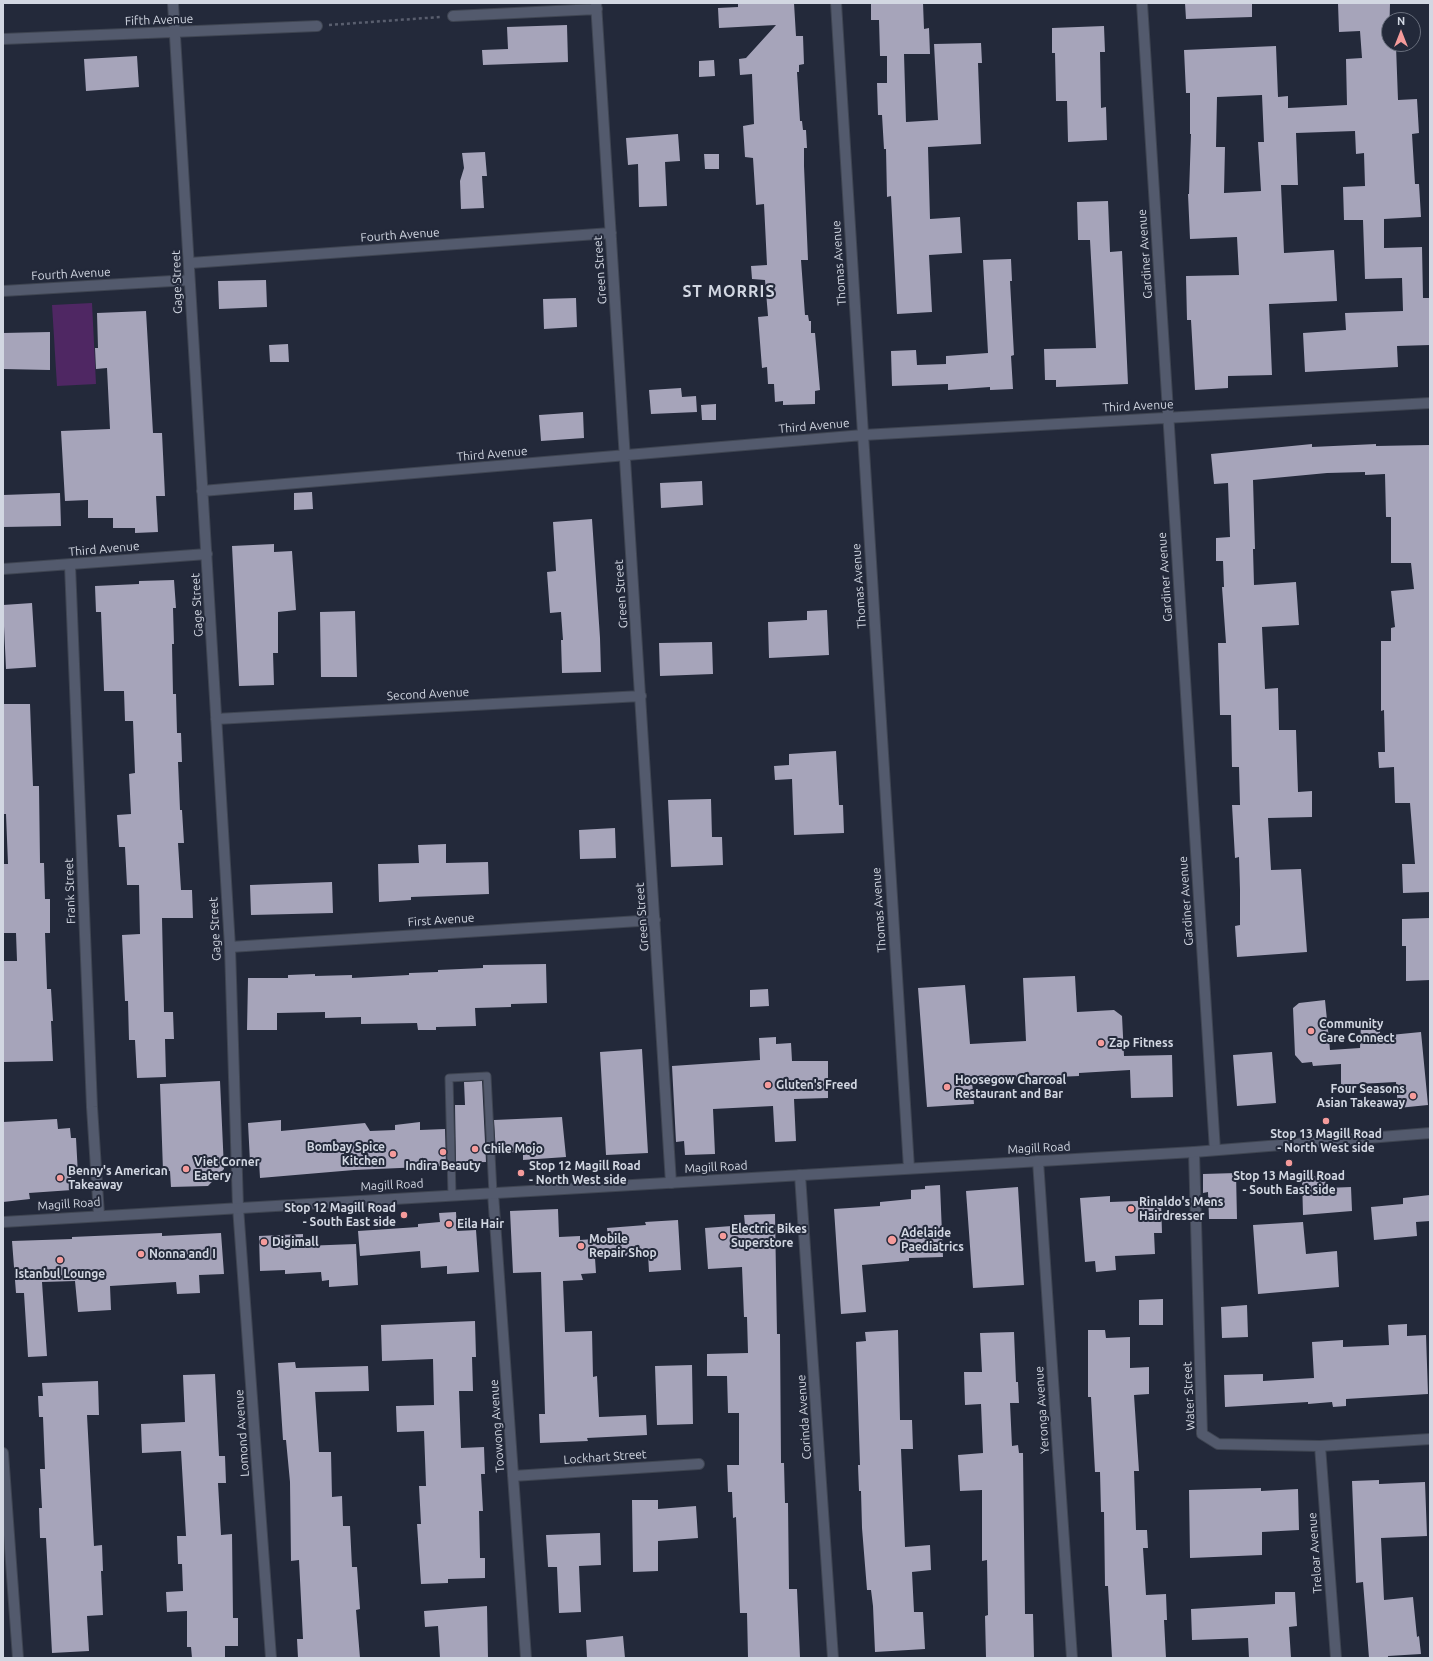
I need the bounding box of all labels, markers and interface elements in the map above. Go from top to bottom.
street label: Fifth Avenue [124,12,194,28]
north arrow [1381,12,1421,52]
text: N [1397,15,1405,27]
street label: Gardiner Avenue [1135,209,1155,299]
street label: Thomas Avenue [829,220,849,306]
street label: Fourth Avenue [360,225,440,245]
street label: Green Street [590,235,610,305]
street label: Gage Street [169,250,185,314]
street label: Fourth Avenue [31,265,111,283]
district label: ST MORRIS [683,282,775,302]
street label: Third Avenue [1102,397,1174,415]
street label: Third Avenue [778,416,850,436]
street label: Third Avenue [456,444,528,464]
street label: Gardiner Avenue [1155,532,1175,622]
street label: Third Avenue [68,539,140,559]
street label: Thomas Avenue [849,543,869,629]
street label: Green Street [611,559,631,629]
street label: Gage Street [188,573,206,637]
street label: Second Avenue [386,685,470,703]
street label: Gardiner Avenue [1176,856,1196,946]
street label: Frank Street [62,858,78,924]
street label: Thomas Avenue [869,867,889,953]
street label: Green Street [632,882,652,952]
street label: Gage Street [206,897,224,961]
street label: First Avenue [407,910,475,930]
place label: Community Care Connect [1319,1017,1395,1045]
marker: Community Care Connect [1306,1026,1316,1036]
place label: Zap Fitness [1109,1036,1173,1050]
marker: Zap Fitness [1096,1038,1106,1048]
place label: Hoosegow Charcoal Restaurant and Bar [955,1073,1066,1101]
place label: Gluten's Freed [776,1078,857,1092]
marker: Gluten's Freed [763,1080,773,1090]
marker: Hoosegow Charcoal Restaurant and Bar [942,1082,952,1092]
place label: Four Seasons Asian Takeaway [1316,1082,1405,1110]
marker: Four Seasons Asian Takeaway [1408,1091,1418,1101]
marker: Stop 13 Magill Road - North West side [1321,1116,1331,1126]
place label: Stop 13 Magill Road - North West side [1270,1127,1382,1155]
street label: Magill Road [1007,1139,1071,1157]
place label: Bombay Spice Kitchen [307,1140,385,1168]
place label: Chile Mojo [483,1142,543,1156]
marker: Chile Mojo [470,1144,480,1154]
marker: Indira Beauty [438,1147,448,1157]
marker: Bombay Spice Kitchen [388,1149,398,1159]
place label: Viet Corner Eatery [194,1155,260,1183]
street label: Magill Road [684,1158,748,1176]
marker: Stop 13 Magill Road - South East side [1284,1158,1294,1168]
place label: Indira Beauty [405,1159,481,1173]
place label: Stop 12 Magill Road - North West side [529,1159,641,1187]
place label: Benny's American Takeaway [68,1164,168,1192]
marker: Viet Corner Eatery [181,1164,191,1174]
marker: Stop 12 Magill Road - North West side [516,1168,526,1178]
place label: Stop 13 Magill Road - South East side [1233,1169,1345,1197]
marker: Benny's American Takeaway [55,1173,65,1183]
street label: Magill Road [360,1176,424,1194]
street label: Magill Road [37,1195,101,1213]
place label: Rinaldo's Mens Hairdresser [1139,1195,1223,1223]
place label: Stop 12 Magill Road - South East side [284,1201,396,1229]
marker: Rinaldo's Mens Hairdresser [1126,1204,1136,1214]
marker: Stop 12 Magill Road - South East side [399,1210,409,1220]
place label: Eila Hair [457,1217,504,1231]
marker: Eila Hair [444,1219,454,1229]
place label: Electric Bikes Superstore [731,1222,807,1250]
place label: Adelaide Paediatrics [901,1226,964,1254]
marker: Electric Bikes Superstore [718,1231,728,1241]
place label: Mobile Repair Shop [589,1232,657,1260]
marker: Adelaide Paediatrics [886,1234,898,1246]
place label: Digimall [272,1235,319,1249]
marker: Digimall [259,1237,269,1247]
marker: Mobile Repair Shop [576,1241,586,1251]
place label: Nonna and I [149,1247,216,1261]
marker: Nonna and I [136,1249,146,1259]
marker: Istanbul Lounge [55,1255,65,1265]
place label: Istanbul Lounge [15,1267,105,1281]
street label: Water Street [1180,1361,1198,1431]
street label: Yeronga Avenue [1032,1366,1052,1454]
street label: Corinda Avenue [794,1374,814,1460]
street label: Toowong Avenue [487,1379,507,1473]
street label: Lomond Avenue [232,1389,252,1477]
street label: Lockhart Street [563,1447,647,1467]
street label: Treloar Avenue [1305,1512,1325,1594]

